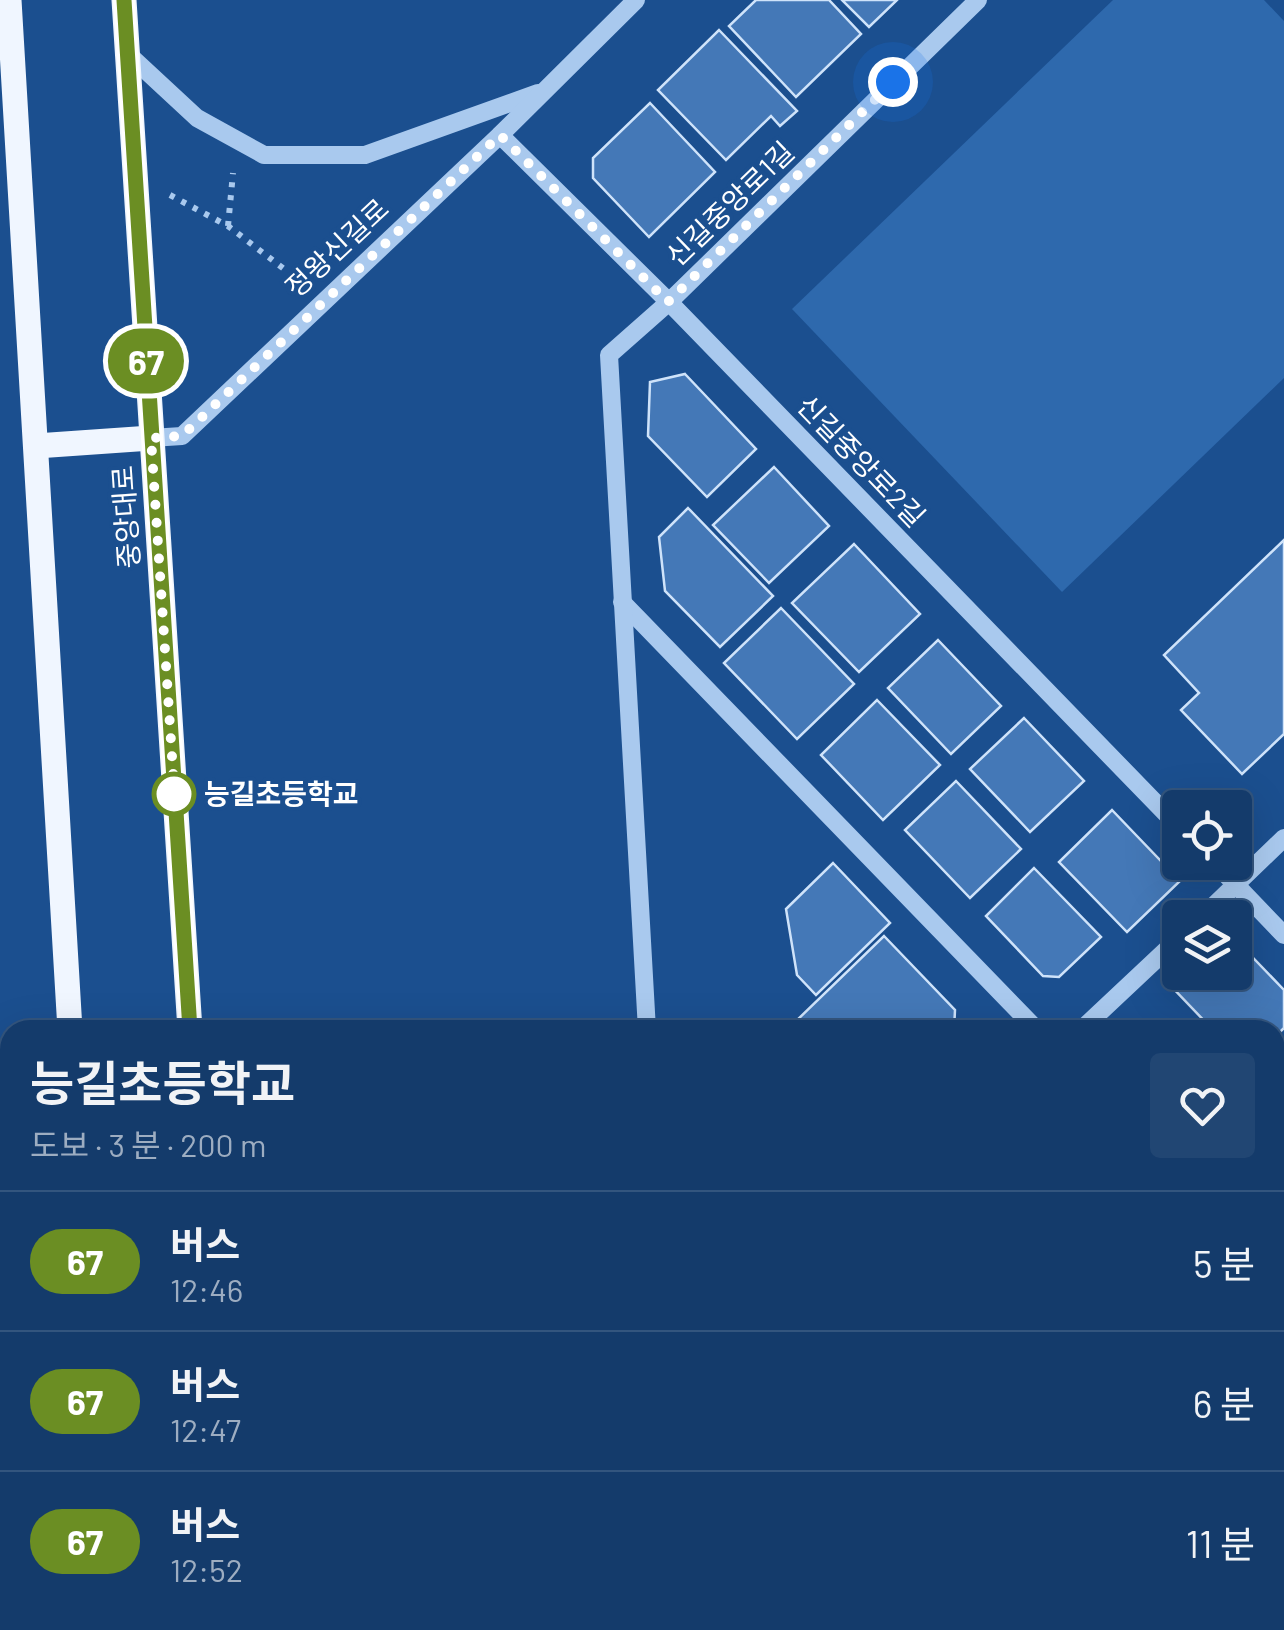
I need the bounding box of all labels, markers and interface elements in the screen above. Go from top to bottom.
your location [868,57,918,107]
street label: 신길중앙로1길 [658,134,800,273]
street label: 정왕신길로 [278,191,395,304]
line badge: 67 [101,328,191,394]
text: 67 [128,340,164,382]
street label: 신길중앙로2길 [791,388,933,533]
street label: 중앙대로 [104,464,146,570]
marker: 능길초등학교 [153,773,195,815]
place label: 능길초등학교 [204,776,359,810]
map controls [1162,790,1252,990]
button: locate [1162,790,1252,880]
button: layers [1162,900,1252,990]
text: 능길초등학교 [30,1053,295,1111]
button: heart [1150,1053,1255,1158]
text: 도보 · 3 분 · 200 m [30,1125,266,1163]
text: 버스 [170,1221,240,1267]
text: 67 [67,1240,103,1282]
text: 5 분 [1193,1240,1255,1286]
text: 12:46 [170,1270,243,1308]
text: 버스 [170,1361,240,1407]
text: 67 [67,1380,103,1422]
text: 6 분 [1193,1380,1255,1426]
text: 12:47 [170,1410,241,1448]
text: 버스 [170,1501,240,1547]
text: 67 [67,1520,103,1562]
text: 11 분 [1186,1520,1255,1566]
text: 12:52 [170,1550,243,1588]

